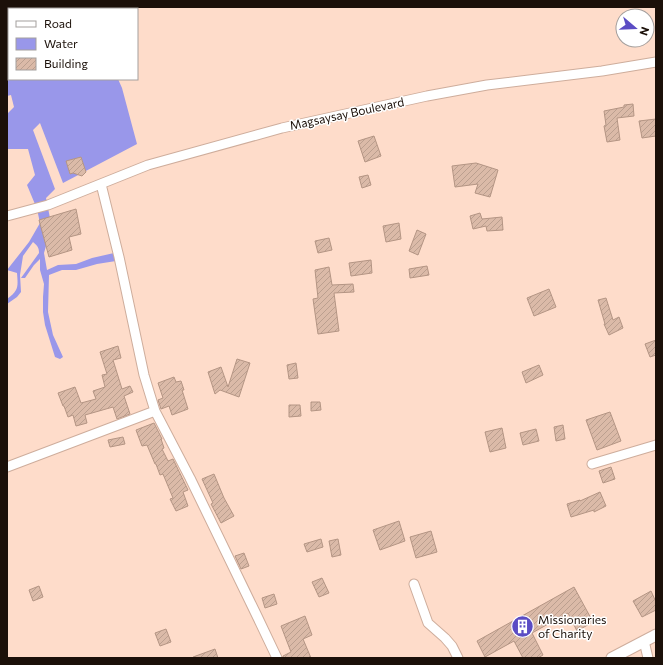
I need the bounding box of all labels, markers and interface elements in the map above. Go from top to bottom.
legend [8,8,138,80]
north arrow [615,8,655,48]
text: Road [44,16,72,30]
text: N [637,25,652,37]
text: Water [44,36,78,50]
text: Building [44,56,88,70]
street label: Magsaysay Boulevard [288,94,405,132]
place label: Missionaries of Charity [538,612,607,640]
building icon: Missionaries of Charity [510,614,536,640]

